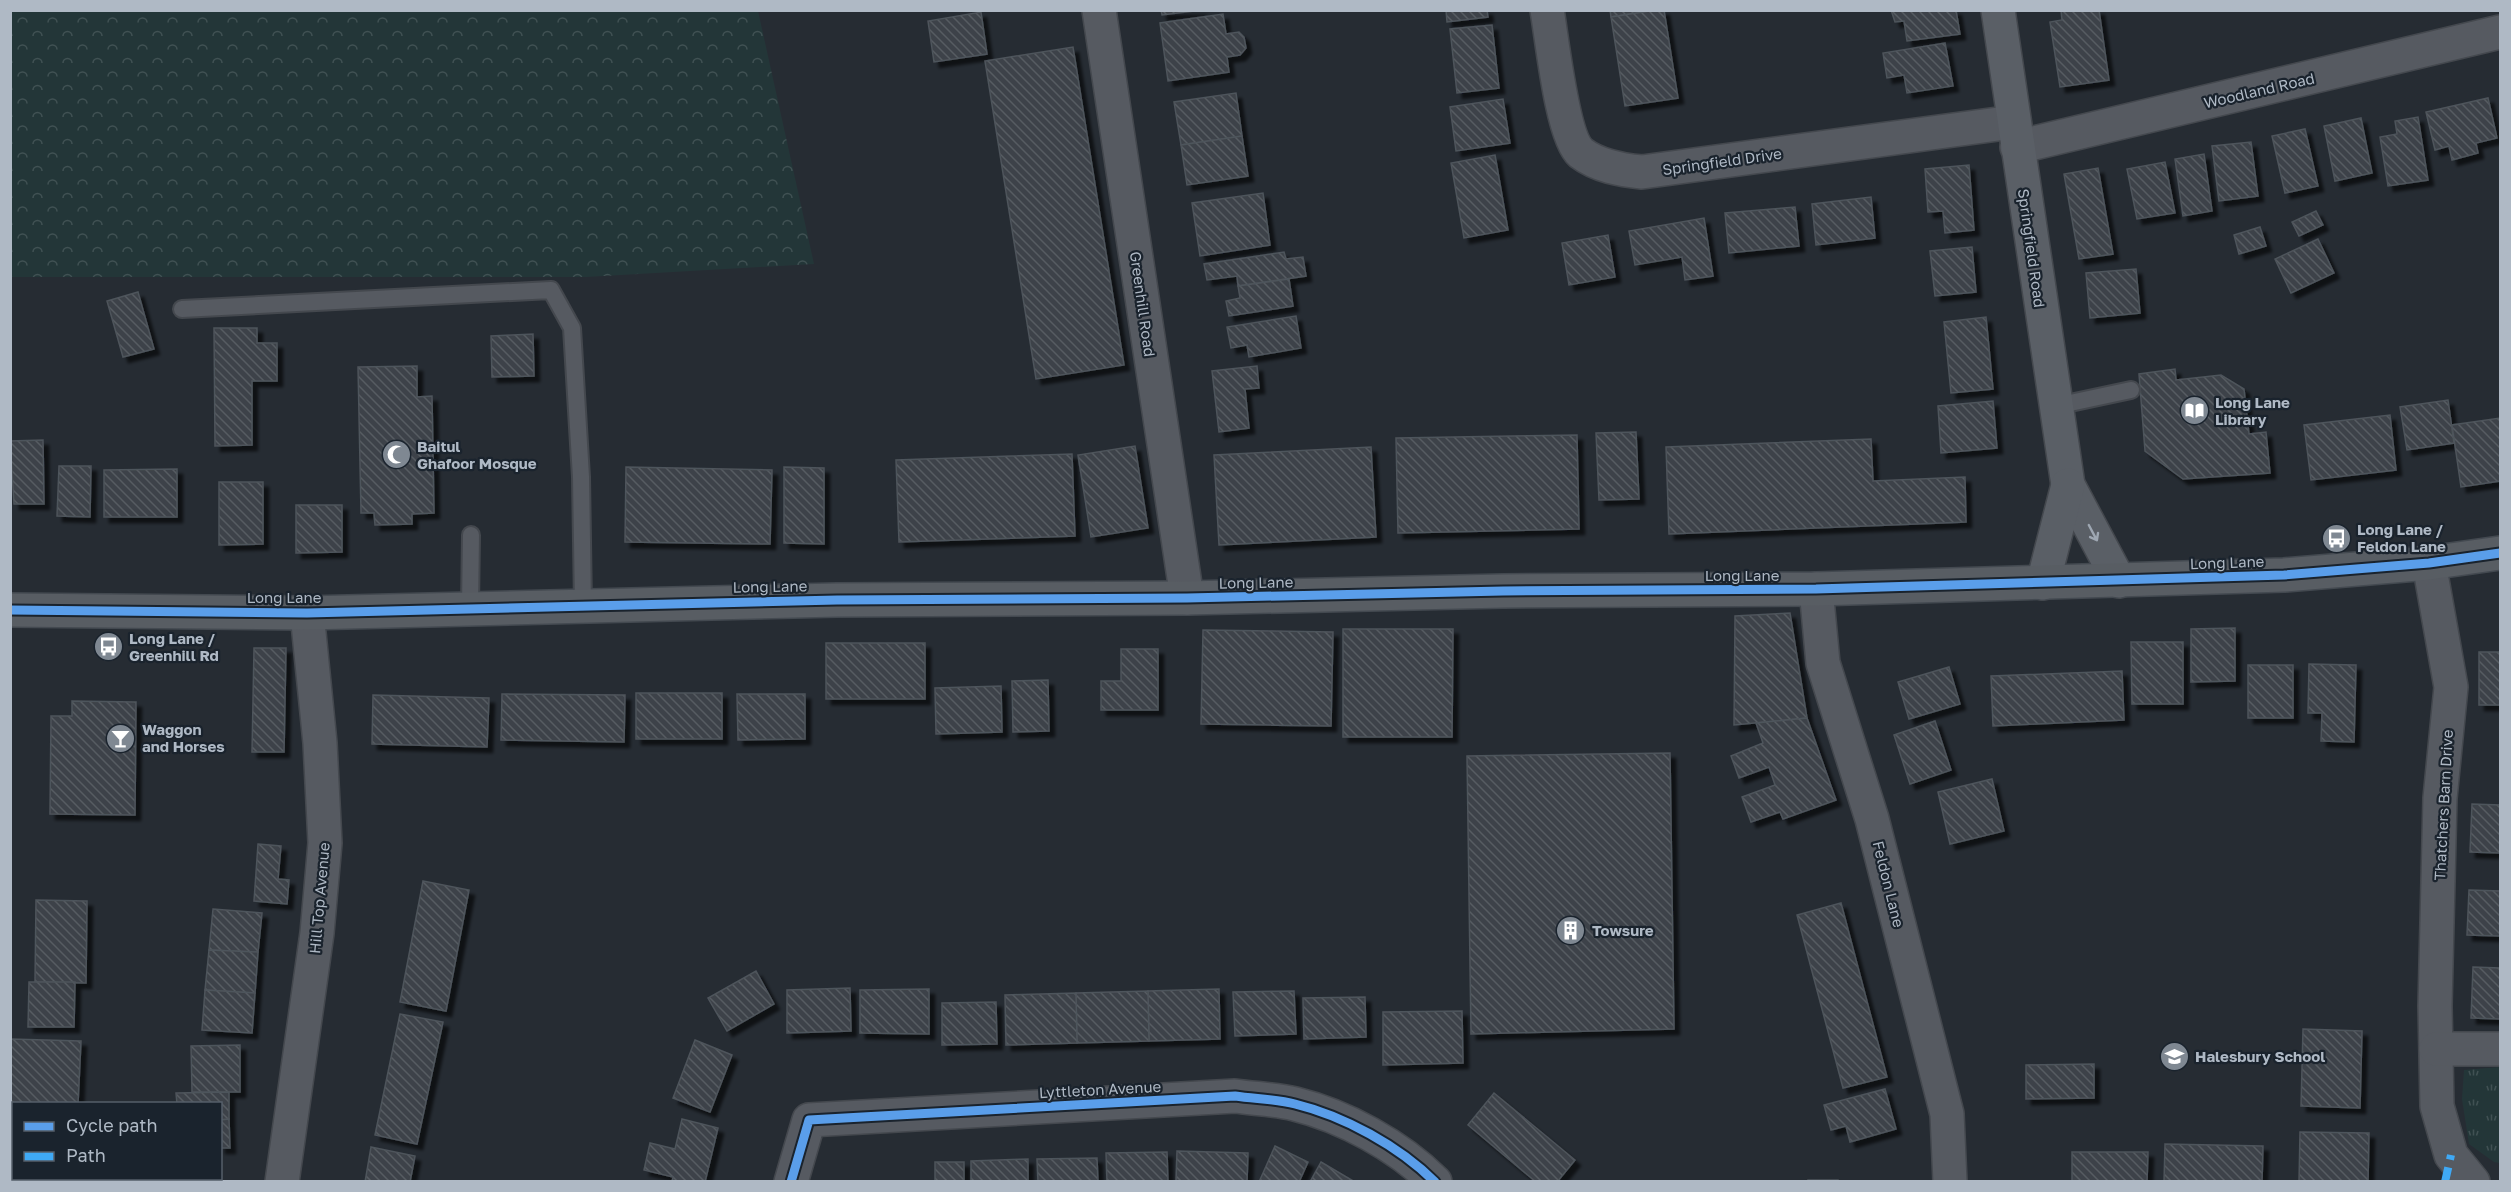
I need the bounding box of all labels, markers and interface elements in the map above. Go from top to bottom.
street label: Woodland Road [2202,68,2316,112]
street label: Springfield Drive [1661,144,1783,178]
street label: Springfield Road [2015,187,2049,309]
street label: Greenhill Road [1127,250,1159,358]
place label: Long Lane Library [2215,393,2290,428]
library icon: Long Lane Library [2178,395,2210,427]
place label: Baitul Ghafoor Mosque [417,437,537,472]
mosque icon: Baitul Ghafoor Mosque [380,439,412,471]
place label: Long Lane / Feldon Lane [2357,520,2446,555]
bus stop icon: Long Lane / Feldon Lane [2320,522,2352,554]
one-way arrow [2087,524,2099,541]
street label: Long Lane [2189,552,2265,572]
street label: Long Lane [1705,566,1780,584]
street label: Long Lane [1218,572,1294,592]
street label: Long Lane [732,576,808,596]
street label: Long Lane [247,588,322,606]
place label: Long Lane / Greenhill Rd [129,629,219,664]
bus stop icon: Long Lane / Greenhill Rd [92,631,124,663]
place label: Waggon and Horses [142,720,225,755]
bar icon: Waggon and Horses [105,722,137,754]
street label: Thatchers Barn Drive [2430,729,2456,881]
street label: Feldon Lane [1870,839,1908,929]
street label: Hill Top Avenue [305,841,333,954]
building icon: Towsure [1555,914,1587,946]
place label: Towsure [1592,921,1654,939]
school or university icon: Halesbury School [2158,1040,2190,1072]
place label: Halesbury School [2195,1047,2325,1065]
street label: Lyttleton Avenue [1038,1077,1162,1101]
legend [12,1102,222,1180]
text: Cycle path [66,1114,158,1136]
text: Path [66,1144,106,1166]

